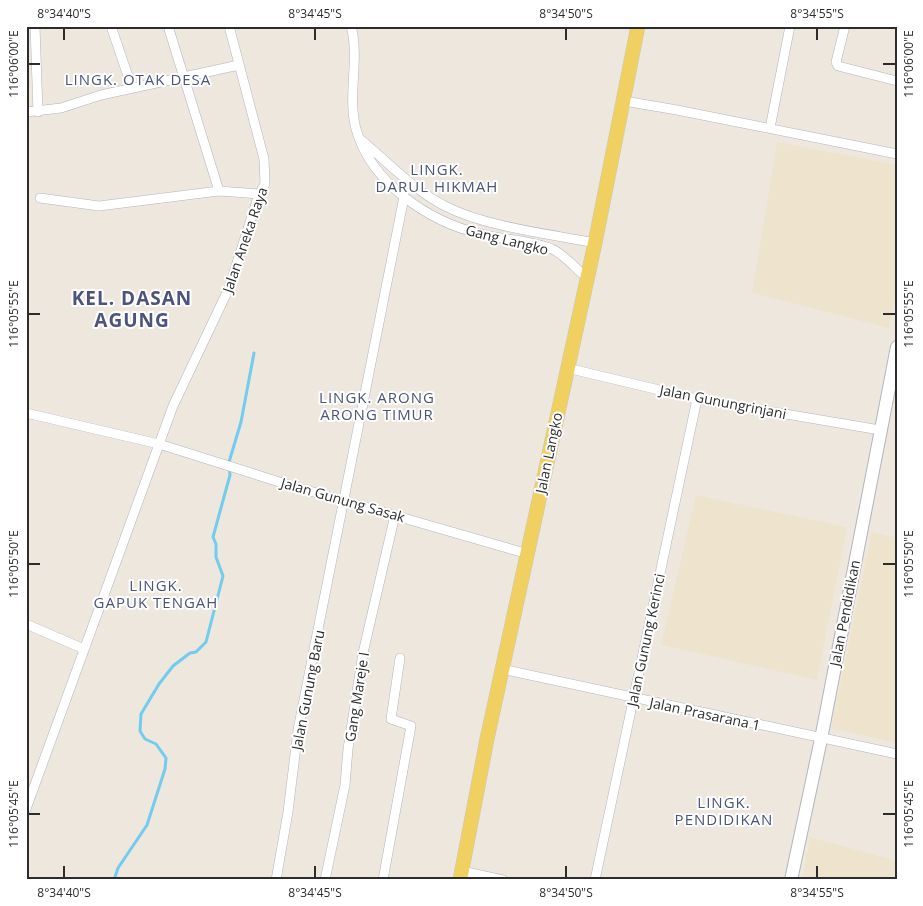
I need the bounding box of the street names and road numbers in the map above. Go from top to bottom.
street label: Jalan Aneka Raya [217,185,271,297]
street label: Gang Langko [464,220,551,259]
street label: Jalan Gunungrinjani [656,380,788,423]
street label: Jalan Langko [530,411,566,497]
street label: Jalan Gunung Sasak [277,472,408,526]
street label: Jalan Pendidikan [825,558,864,670]
street label: Jalan Gunung Kerinci [622,572,669,710]
street label: Jalan Gunung Baru [286,628,328,754]
street label: Gang Mareje I [340,651,373,743]
street label: Jalan Prasarana 1 [646,692,762,735]

